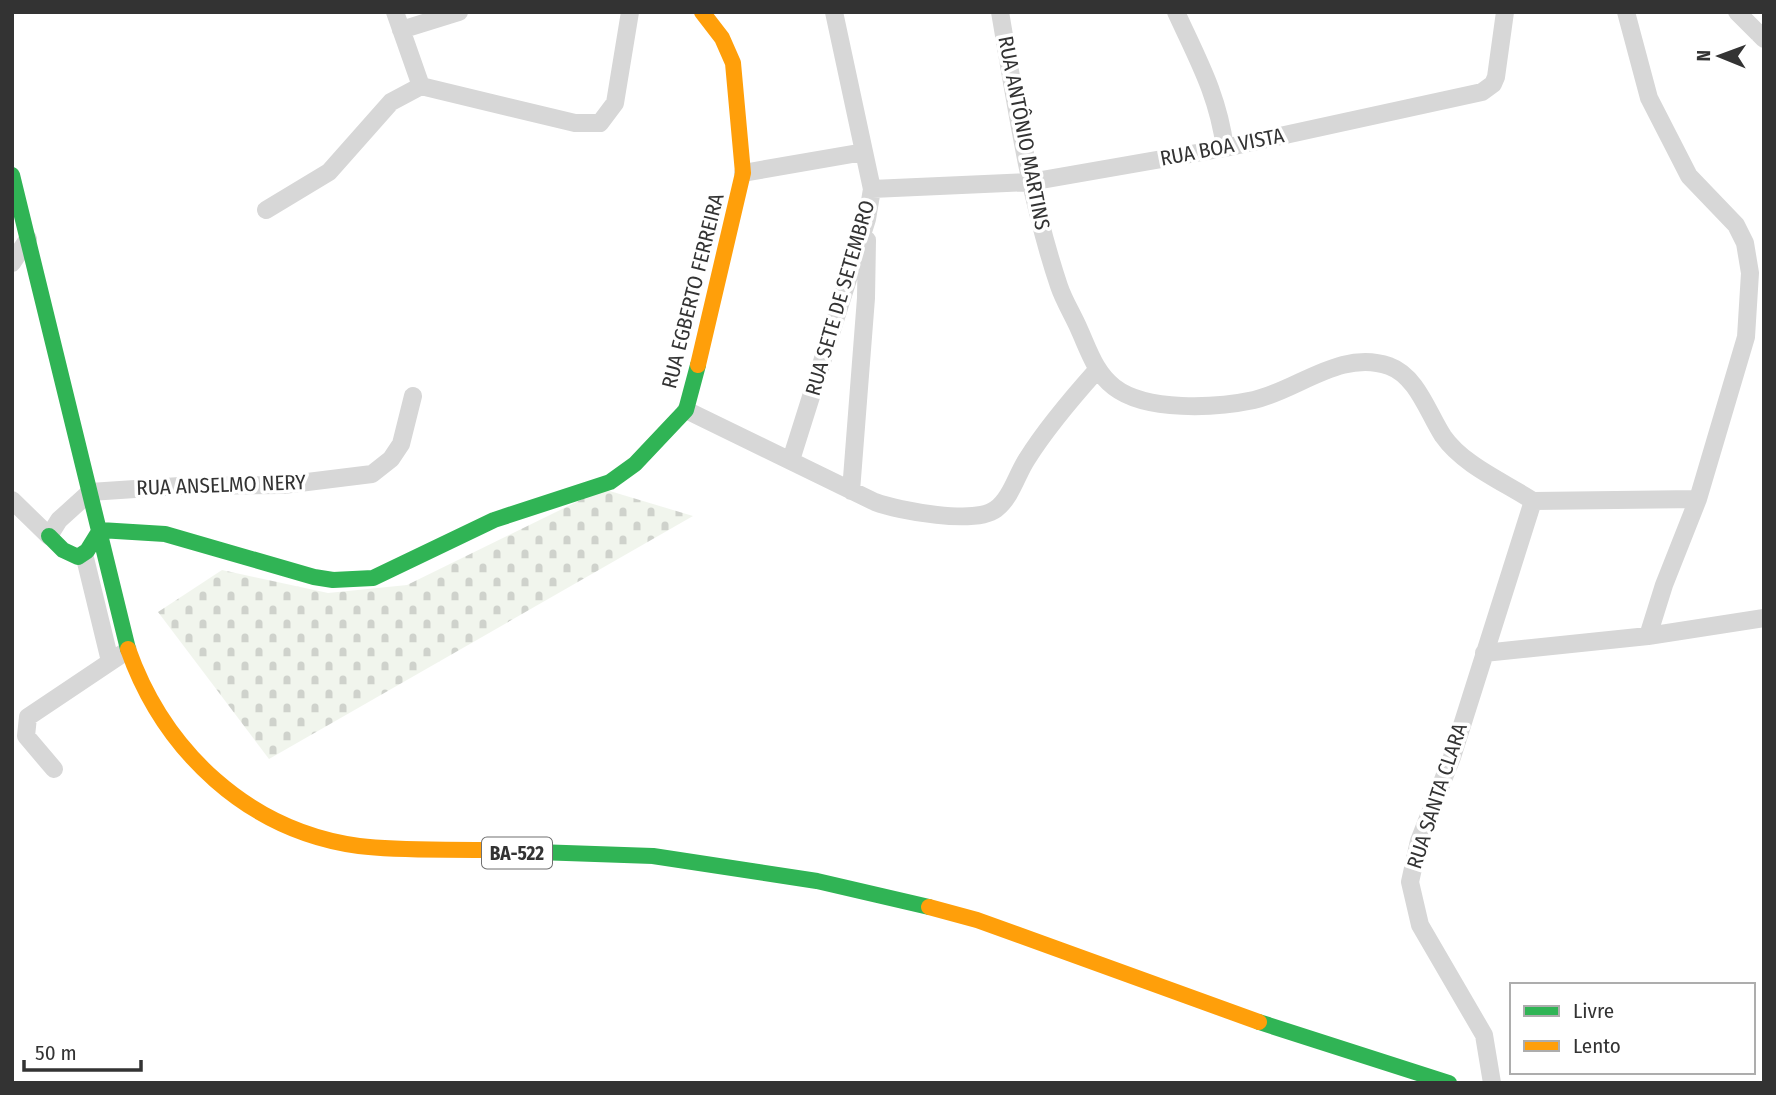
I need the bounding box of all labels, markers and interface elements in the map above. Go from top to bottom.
north arrow [1685,21,1755,91]
street label: RUA ANTÔNIO MARTINS [992,34,1056,232]
text: N [1692,50,1715,62]
street label: RUA BOA VISTA [1158,122,1286,172]
street label: RUA EGBERTO FERREIRA [656,191,730,391]
street label: RUA SETE DE SETEMBRO [800,197,880,399]
street label: RUA ANSELMO NERY [136,469,307,501]
street label: RUA SANTA CLARA [1401,720,1473,872]
road number: BA-522 [482,838,552,868]
legend [1510,983,1755,1074]
text: Livre [1573,998,1614,1024]
scale bar [24,1028,142,1072]
text: Lento [1573,1033,1621,1059]
text: 50 m [35,1040,77,1066]

